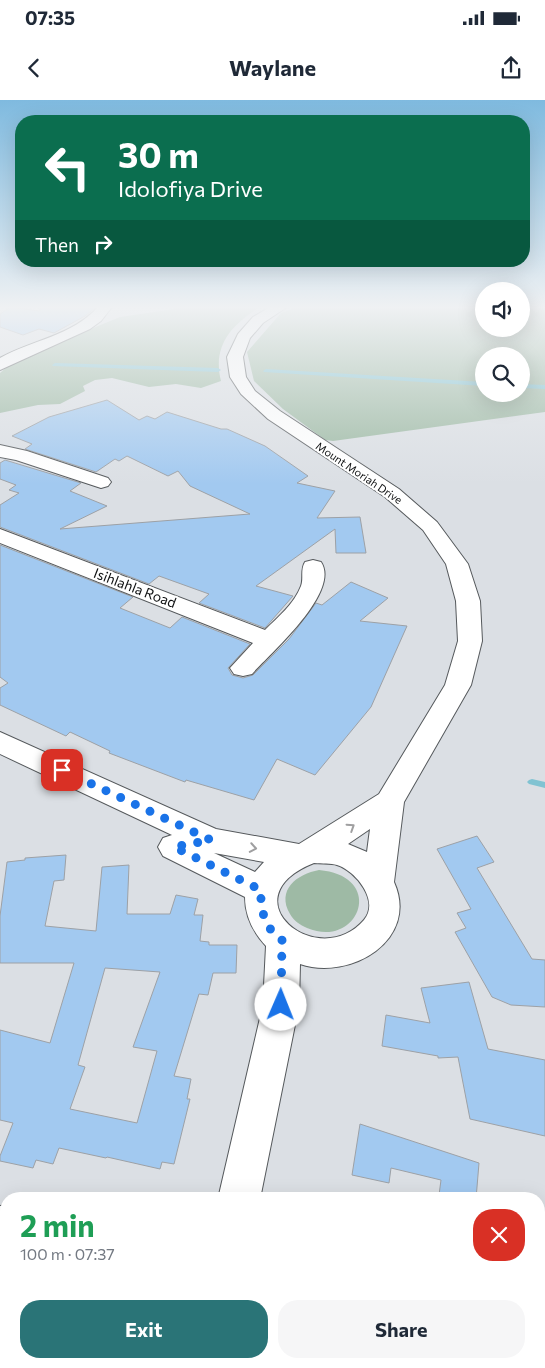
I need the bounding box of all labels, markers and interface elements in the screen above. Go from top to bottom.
text: 07:35 [25,6,75,29]
icon: back [20,54,48,82]
text: Waylane [229,54,316,81]
icon: share [497,54,525,82]
text: 30 m [118,132,199,175]
icon: left [35,135,100,200]
text: Idolofiya Drive [118,175,263,202]
icon: right [89,230,117,258]
text: Then [35,233,79,256]
map controls [475,282,530,402]
button: sound [475,282,530,337]
button: search [475,347,530,402]
street label: Mount Moriah Drive [314,439,405,506]
street label: Isihlahla Road [91,564,179,611]
pin [41,749,83,791]
icon: arrive [48,756,76,784]
one-way arrow [345,824,355,833]
one-way arrow [249,842,258,852]
position arrow [254,978,306,1030]
text: 2 min [20,1206,95,1243]
button: close [473,1209,525,1261]
text: 100 m · 07:37 [20,1244,115,1263]
button: Exit [20,1300,268,1358]
button: Share [278,1300,525,1358]

